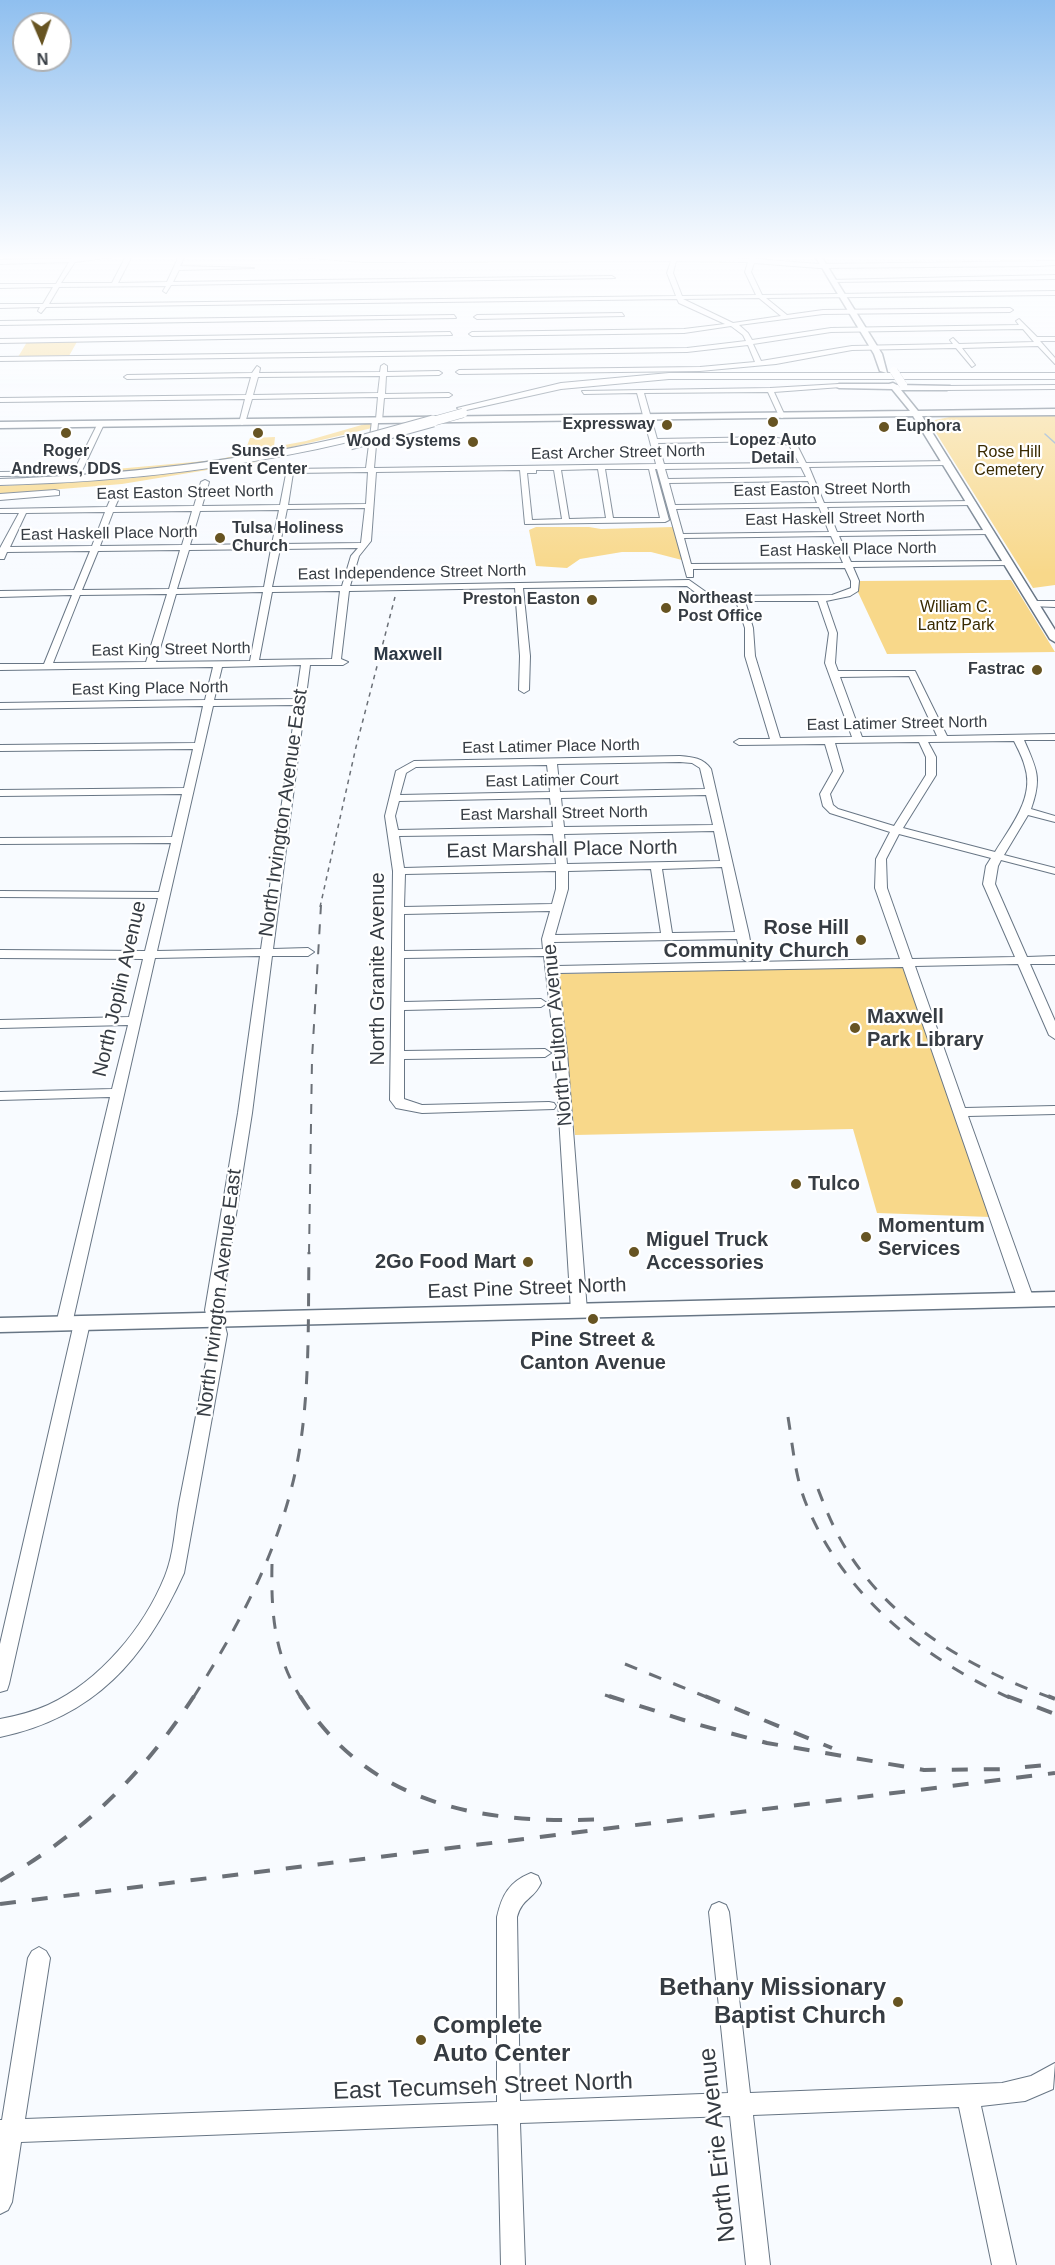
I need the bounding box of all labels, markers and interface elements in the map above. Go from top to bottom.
north arrow [12,12,72,72]
text: N [37,50,49,67]
place label: Expressway [562,415,655,435]
marker: Lopez Auto Detail [766,415,780,429]
place label: Euphora [896,417,961,437]
marker: Expressway [660,418,674,432]
marker: Euphora [877,420,891,434]
marker: Roger Andrews, DDS [59,426,73,440]
marker: Sunset Event Center [251,426,265,440]
place label: Lopez Auto Detail [729,431,817,469]
place label: Wood Systems [347,432,461,452]
marker: Wood Systems [466,435,480,449]
place label: Roger Andrews, DDS [11,442,121,480]
place label: Sunset Event Center [209,442,307,480]
street label: East Archer Street North [531,442,705,464]
park label: Rose Hill Cemetery [974,443,1044,481]
street label: East Easton Street North [733,479,911,501]
street label: East Easton Street North [96,482,274,504]
street label: East Haskell Street North [745,508,925,530]
place label: Tulsa Holiness Church [232,519,344,557]
street label: East Haskell Place North [20,523,198,545]
marker: Tulsa Holiness Church [213,531,227,545]
street label: East Haskell Place North [759,539,937,561]
street label: East Independence Street North [298,561,526,585]
place label: Northeast Post Office [678,589,762,627]
place label: Preston Easton [463,590,580,610]
marker: Preston Easton [585,593,599,607]
park label: William C. Lantz Park [918,598,994,636]
marker: Northeast Post Office [659,601,673,615]
street label: East King Street North [91,639,251,661]
district label: Maxwell [373,644,443,666]
place label: Fastrac [968,660,1025,680]
marker: Fastrac [1030,663,1044,677]
street label: East King Place North [72,678,228,700]
street label: North Irvington Avenue East [255,688,313,938]
street label: East Latimer Street North [807,713,987,735]
street label: East Latimer Place North [462,736,640,758]
street label: East Latimer Court [485,770,619,792]
street label: East Marshall Street North [460,803,648,825]
street label: East Marshall Place North [446,836,678,864]
street label: North Granite Avenue [366,872,390,1066]
street label: North Joplin Avenue [88,899,152,1079]
place label: Rose Hill Community Church [663,916,849,963]
marker: Rose Hill Community Church [854,933,868,947]
street label: North Fulton Avenue [538,943,578,1127]
place label: Maxwell Park Library [867,1005,984,1052]
marker: Maxwell Park Library [848,1021,862,1035]
street label: North Irvington Avenue East [193,1168,247,1418]
place label: Tulco [808,1172,860,1196]
marker: Tulco [789,1177,803,1191]
place label: Momentum Services [878,1214,985,1261]
place label: Miguel Truck Accessories [646,1228,768,1275]
marker: Momentum Services [859,1230,873,1244]
marker: Miguel Truck Accessories [627,1245,641,1259]
place label: 2Go Food Mart [375,1250,516,1274]
marker: 2Go Food Mart [521,1255,535,1269]
street label: East Pine Street North [427,1274,627,1304]
marker: Pine Street & Canton Avenue [586,1312,600,1326]
place label: Pine Street & Canton Avenue [520,1328,666,1375]
place label: Bethany Missionary Baptist Church [659,1974,886,2030]
marker: Bethany Missionary Baptist Church [891,1995,905,2009]
place label: Complete Auto Center [433,2012,570,2068]
marker: Complete Auto Center [414,2033,428,2047]
street label: North Erie Avenue [693,2046,743,2244]
street label: East Tecumseh Street North [333,2067,633,2107]

